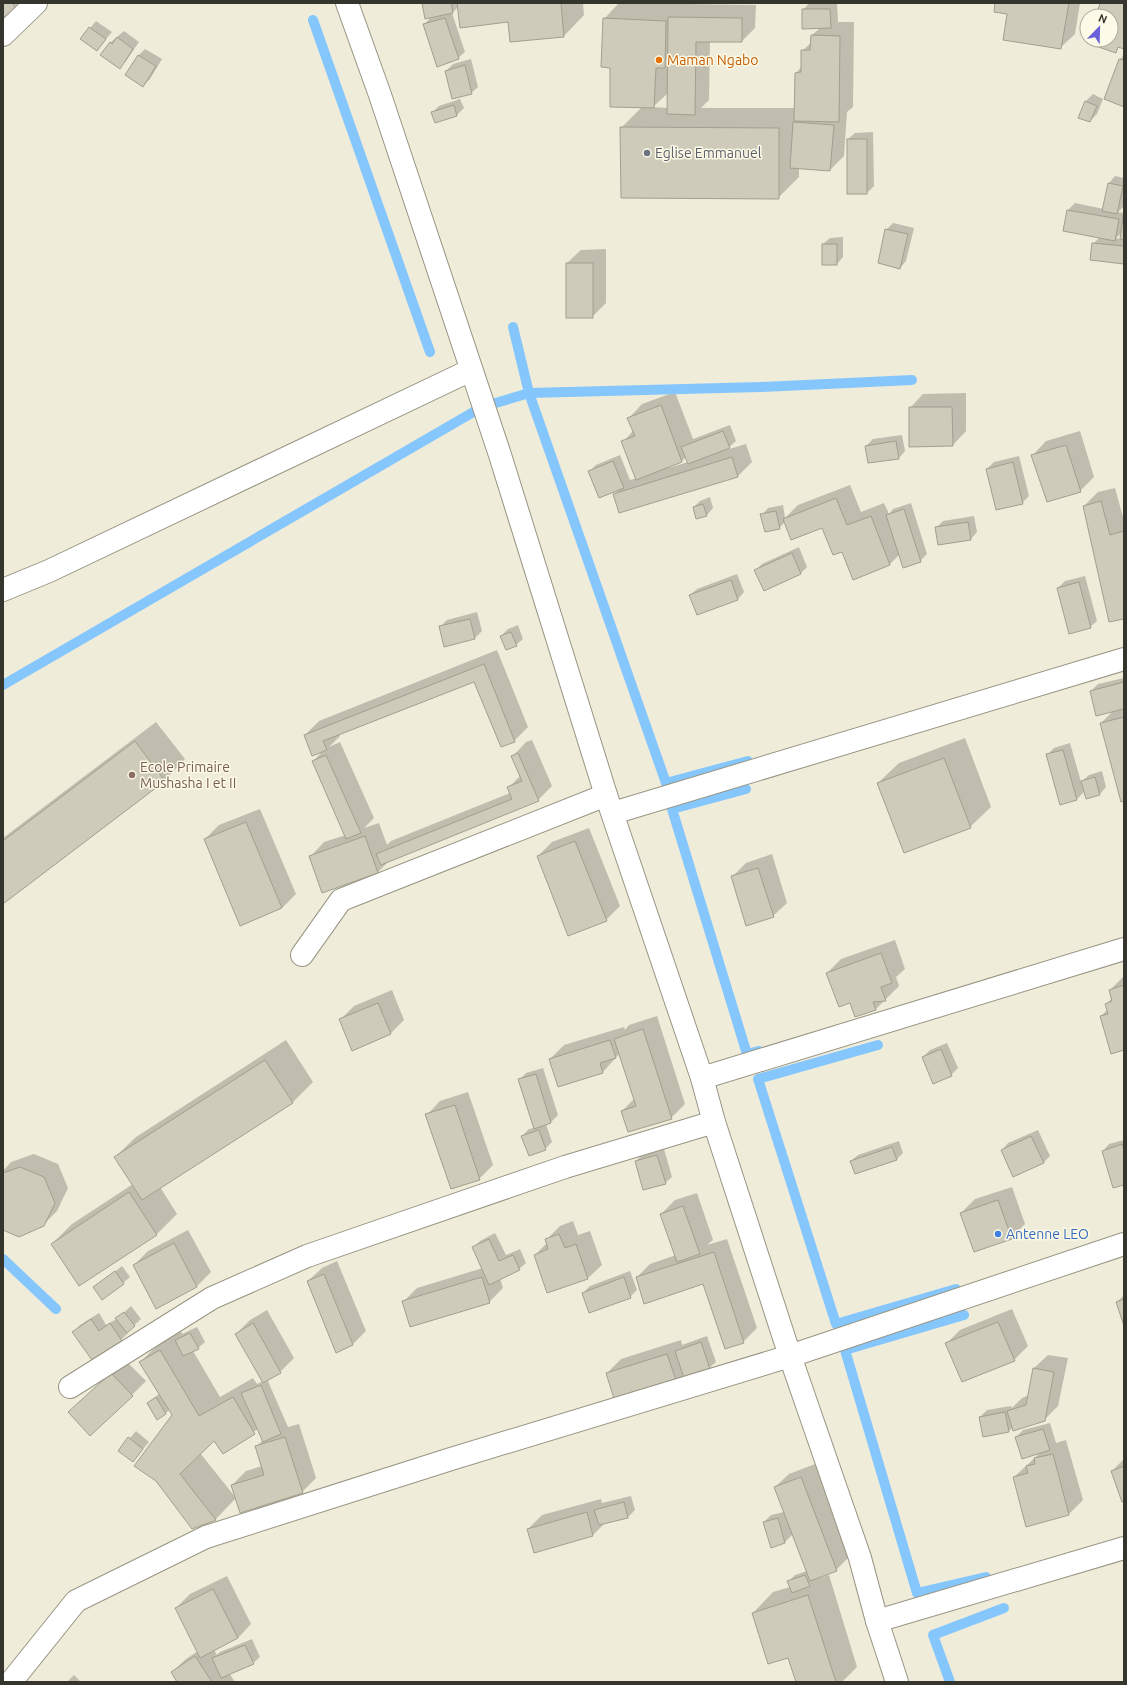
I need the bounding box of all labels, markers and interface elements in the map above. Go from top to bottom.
north arrow [1079,8,1119,48]
text: N [1097,12,1109,26]
place label: Maman Ngabo [667,52,758,68]
marker: Maman Ngabo [654,55,664,65]
place label: Eglise Emmanuel [655,145,762,161]
marker: Eglise Emmanuel [642,148,652,158]
place label: Ecole Primaire Mushasha I et II [140,759,236,791]
marker: Ecole Primaire Mushasha I et II [127,770,137,780]
place label: Antenne LEO [1006,1226,1089,1242]
marker: Antenne LEO [993,1229,1003,1239]

